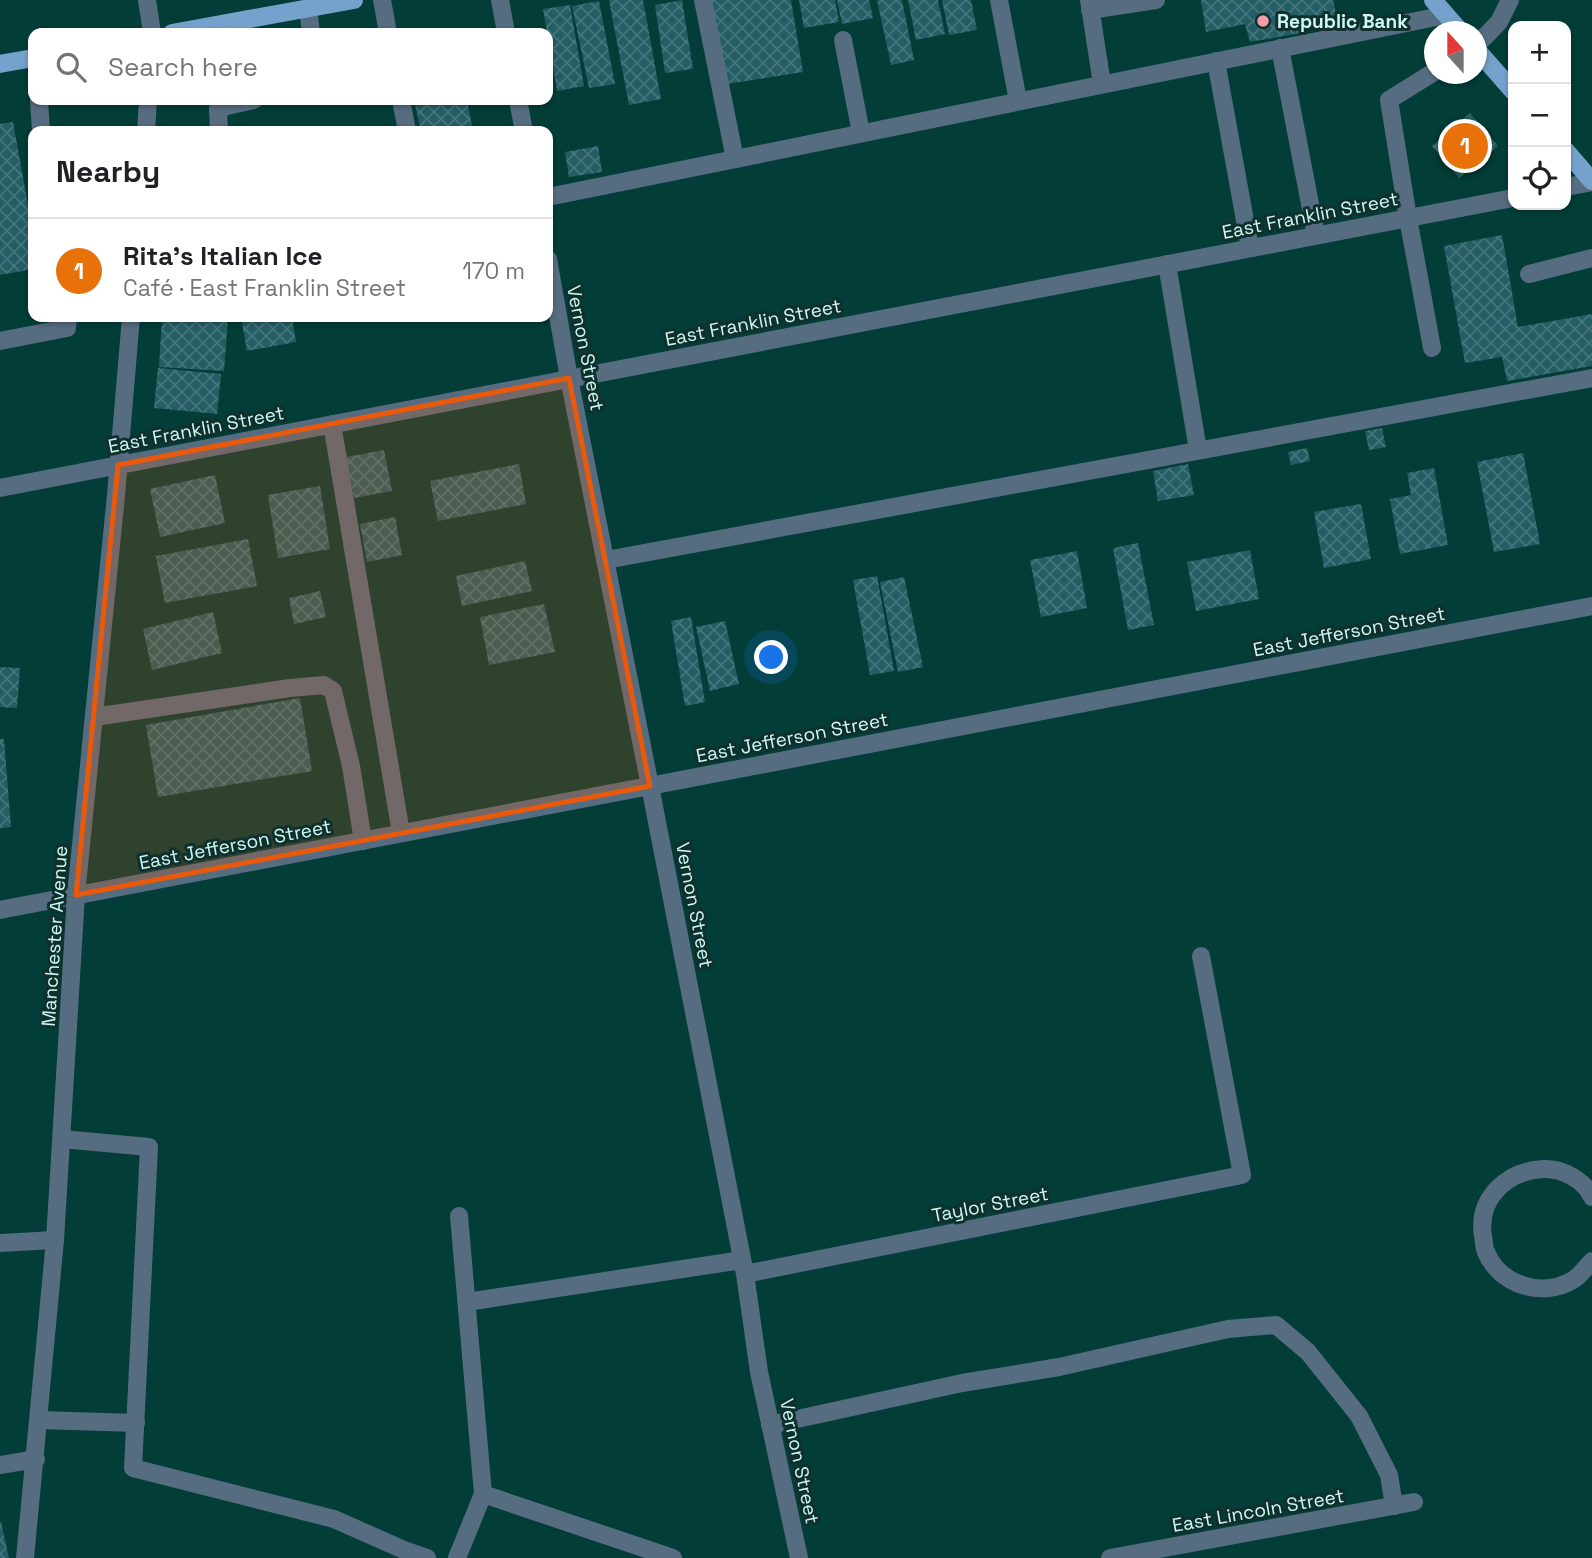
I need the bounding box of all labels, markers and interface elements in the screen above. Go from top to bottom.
place label: Republic Bank [1277,9,1408,34]
marker: Republic Bank [1255,13,1271,29]
north arrow [1424,21,1487,84]
map controls [1508,21,1571,210]
button: + [1508,21,1571,84]
search box [28,28,553,105]
icon: search [52,48,90,86]
text: Search here [108,50,258,84]
button: − [1508,84,1571,147]
pin: 1 [1442,120,1488,172]
button: locate [1508,147,1571,210]
text: Nearby [56,152,160,191]
street label: East Franklin Street [1220,186,1400,245]
text: Rita's Italian Ice [123,239,323,273]
text: 1 [74,256,84,286]
text: 170 m [462,256,525,286]
text: Café · East Franklin Street [123,273,406,303]
street label: Vernon Street [561,283,610,413]
street label: East Franklin Street [663,293,843,352]
street label: East Franklin Street [106,400,286,459]
street label: East Jefferson Street [1251,601,1447,662]
your location [754,640,788,674]
street label: East Jefferson Street [694,707,890,768]
street label: East Jefferson Street [137,814,333,875]
street label: Vernon Street [670,840,719,970]
street label: Manchester Avenue [36,845,73,1027]
street label: Taylor Street [930,1181,1051,1228]
street label: Vernon Street [774,1396,825,1526]
street label: East Lincoln Street [1170,1483,1346,1538]

